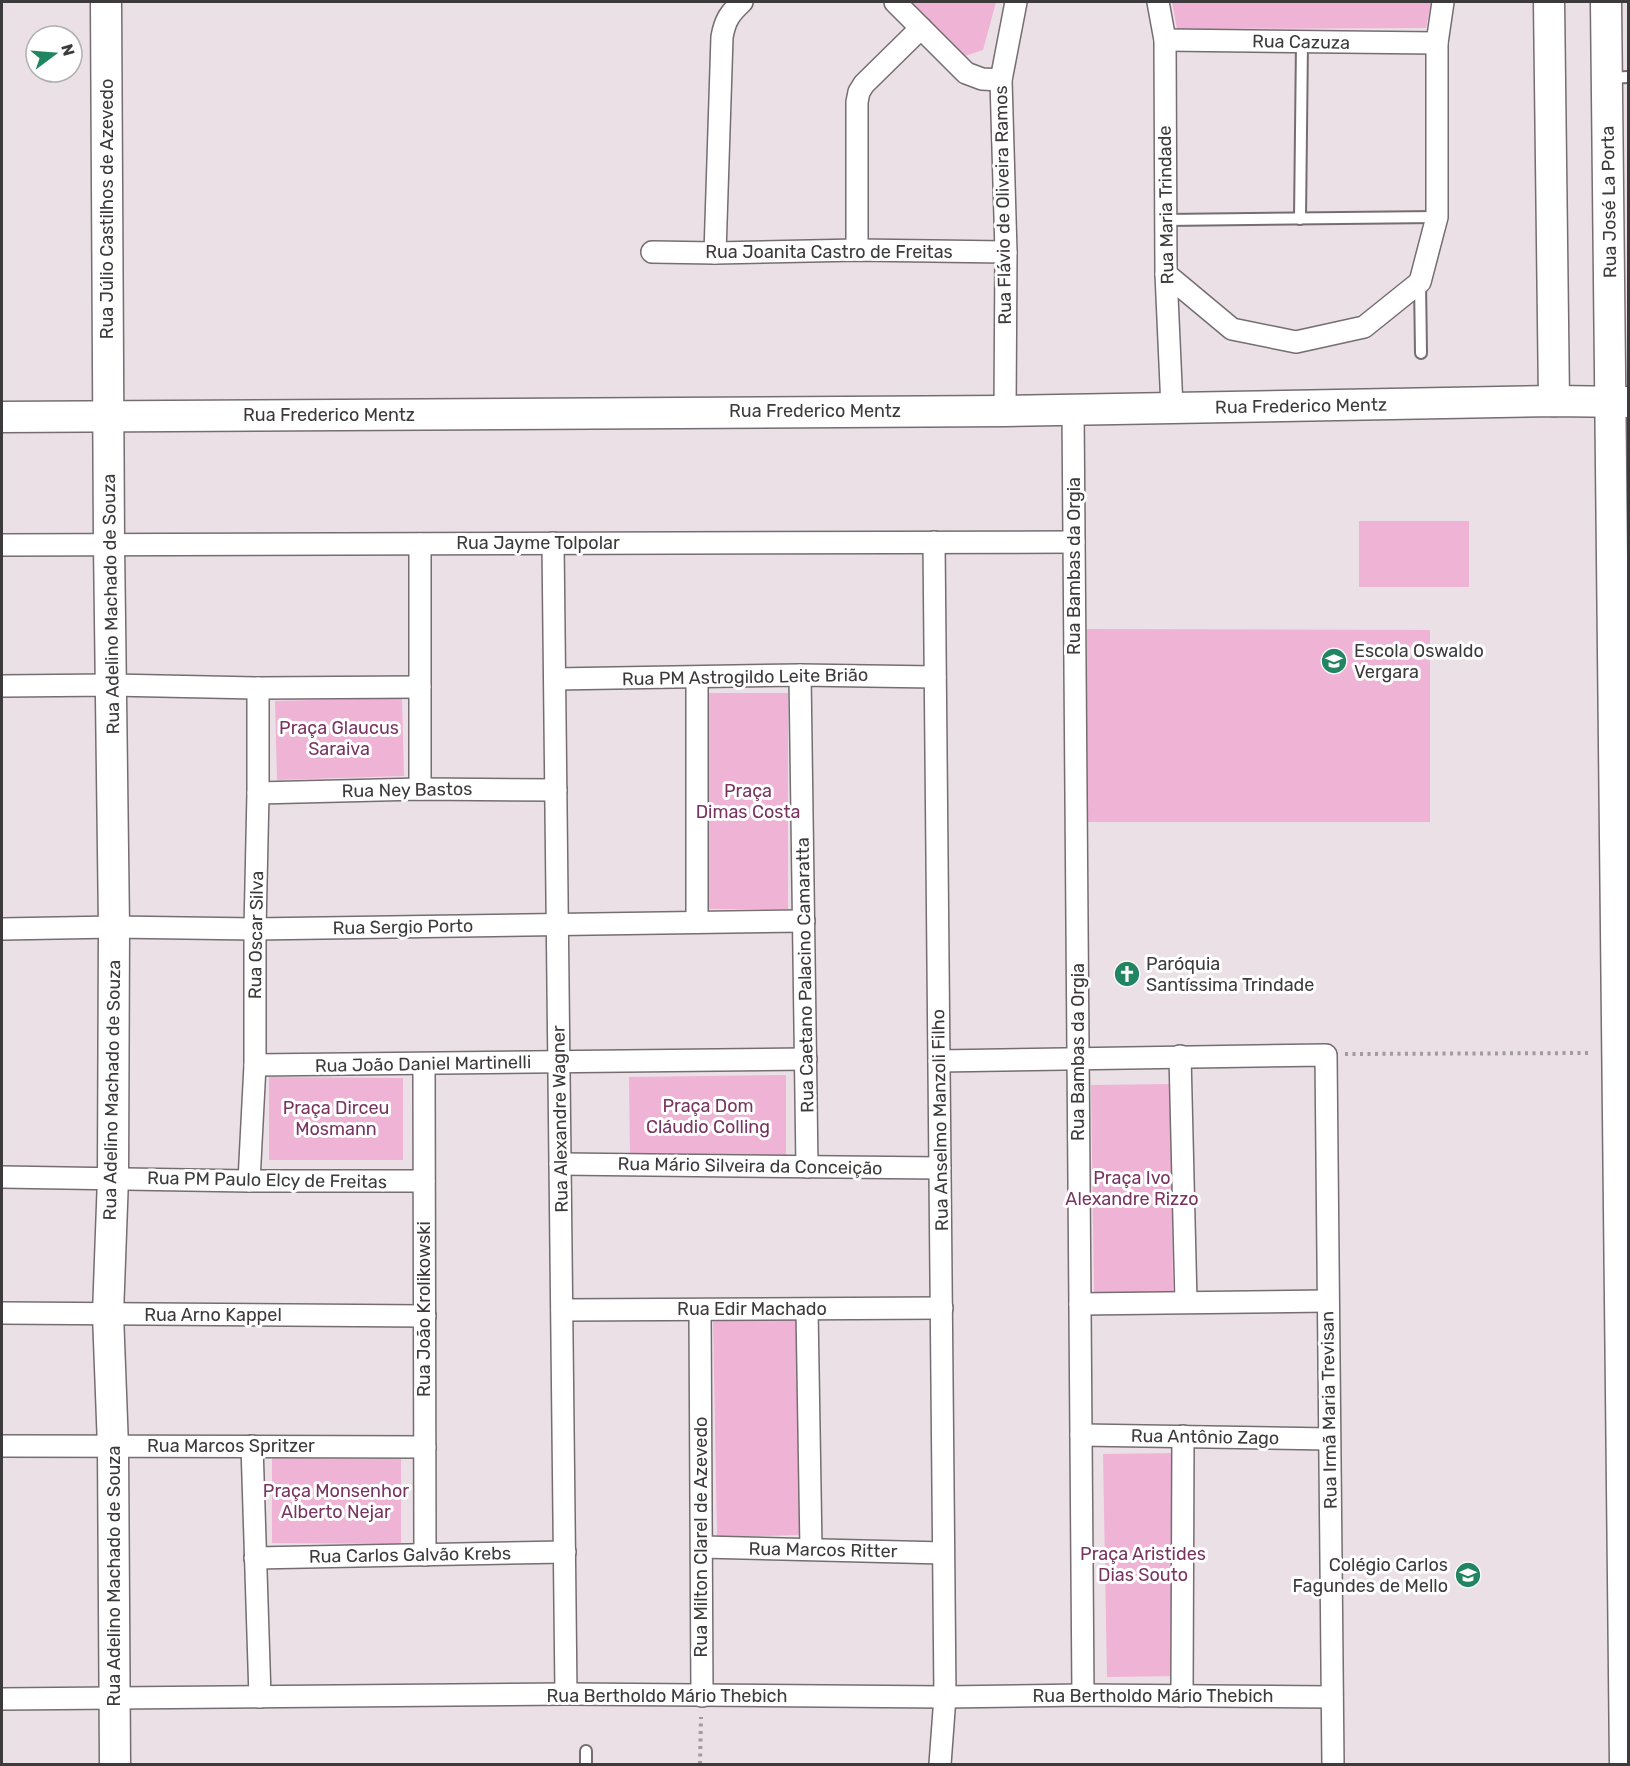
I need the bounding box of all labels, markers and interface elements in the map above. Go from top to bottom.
north arrow [24,24,84,84]
street label: Rua Cazuza [1252,30,1350,54]
text: N [57,42,79,58]
street label: Rua Júlio Castilhos de Azevedo [96,79,118,339]
street label: Rua Flávio de Oliveira Ramos [990,85,1016,325]
street label: Rua Maria Trindade [1154,125,1178,285]
street label: Rua José La Porta [1597,126,1621,278]
street label: Rua Joanita Castro de Freitas [705,241,953,263]
street label: Rua Frederico Mentz [1215,394,1387,418]
street label: Rua Frederico Mentz [729,400,901,422]
street label: Rua Frederico Mentz [243,404,415,426]
street label: Rua Adelino Machado de Souza [98,473,124,735]
street label: Rua Bambas da Orgia [1063,477,1085,655]
street label: Rua Jayme Tolpolar [456,532,620,554]
place label: Escola Oswaldo Vergara [1354,640,1484,683]
school or university icon: Escola Oswaldo Vergara [1319,646,1349,676]
street label: Rua PM Astrogildo Leite Brião [622,664,868,690]
park label: Praça Glaucus Saraiva [279,717,399,760]
street label: Rua Ney Bastos [341,778,473,802]
park label: Praça Dimas Costa [696,780,800,823]
street label: Rua Caetano Palacino Camaratta [792,837,818,1113]
street label: Rua Oscar Silva [244,871,268,999]
street label: Rua Sergio Porto [332,915,474,939]
place label: Paróquia Santíssima Trindade [1146,953,1314,996]
street label: Rua Adelino Machado de Souza [99,959,125,1221]
church icon: Paróquia Santíssima Trindade [1112,959,1142,989]
street label: Rua Bambas da Orgia [1067,963,1089,1141]
street label: Rua Anselmo Manzoli Filho [927,1009,953,1231]
street label: Rua Alexandre Wagner [547,1025,573,1213]
street label: Rua João Daniel Martinelli [315,1051,531,1077]
park label: Praça Dom Cláudio Colling [646,1095,770,1138]
park label: Praça Dirceu Mosmann [283,1097,389,1140]
street label: Rua Mário Silveira da Conceição [617,1153,883,1179]
street label: Rua PM Paulo Elcy de Freitas [147,1167,387,1193]
park label: Praça Ivo Alexandre Rizzo [1065,1167,1199,1210]
street label: Rua João Krolikowski [413,1221,435,1397]
street label: Rua Edir Machado [677,1298,827,1320]
street label: Rua Arno Kappel [144,1304,282,1326]
street label: Rua Irmã Maria Trevisan [1316,1311,1342,1509]
street label: Rua Milton Clarel de Azevedo [690,1417,712,1657]
street label: Rua Antônio Zago [1131,1425,1279,1449]
street label: Rua Marcos Spritzer [147,1435,315,1457]
street label: Rua Adelino Machado de Souza [103,1446,125,1706]
park label: Praça Monsenhor Alberto Nejar [263,1480,409,1523]
street label: Rua Marcos Ritter [748,1538,898,1562]
street label: Rua Carlos Galvão Krebs [309,1542,511,1568]
park label: Praça Aristides Dias Souto [1080,1543,1206,1586]
place label: Colégio Carlos Fagundes de Mello [1293,1554,1448,1597]
school or university icon: Colégio Carlos Fagundes de Mello [1453,1560,1483,1590]
street label: Rua Bertholdo Mário Thebich [547,1685,787,1707]
street label: Rua Bertholdo Mário Thebich [1033,1685,1273,1707]

